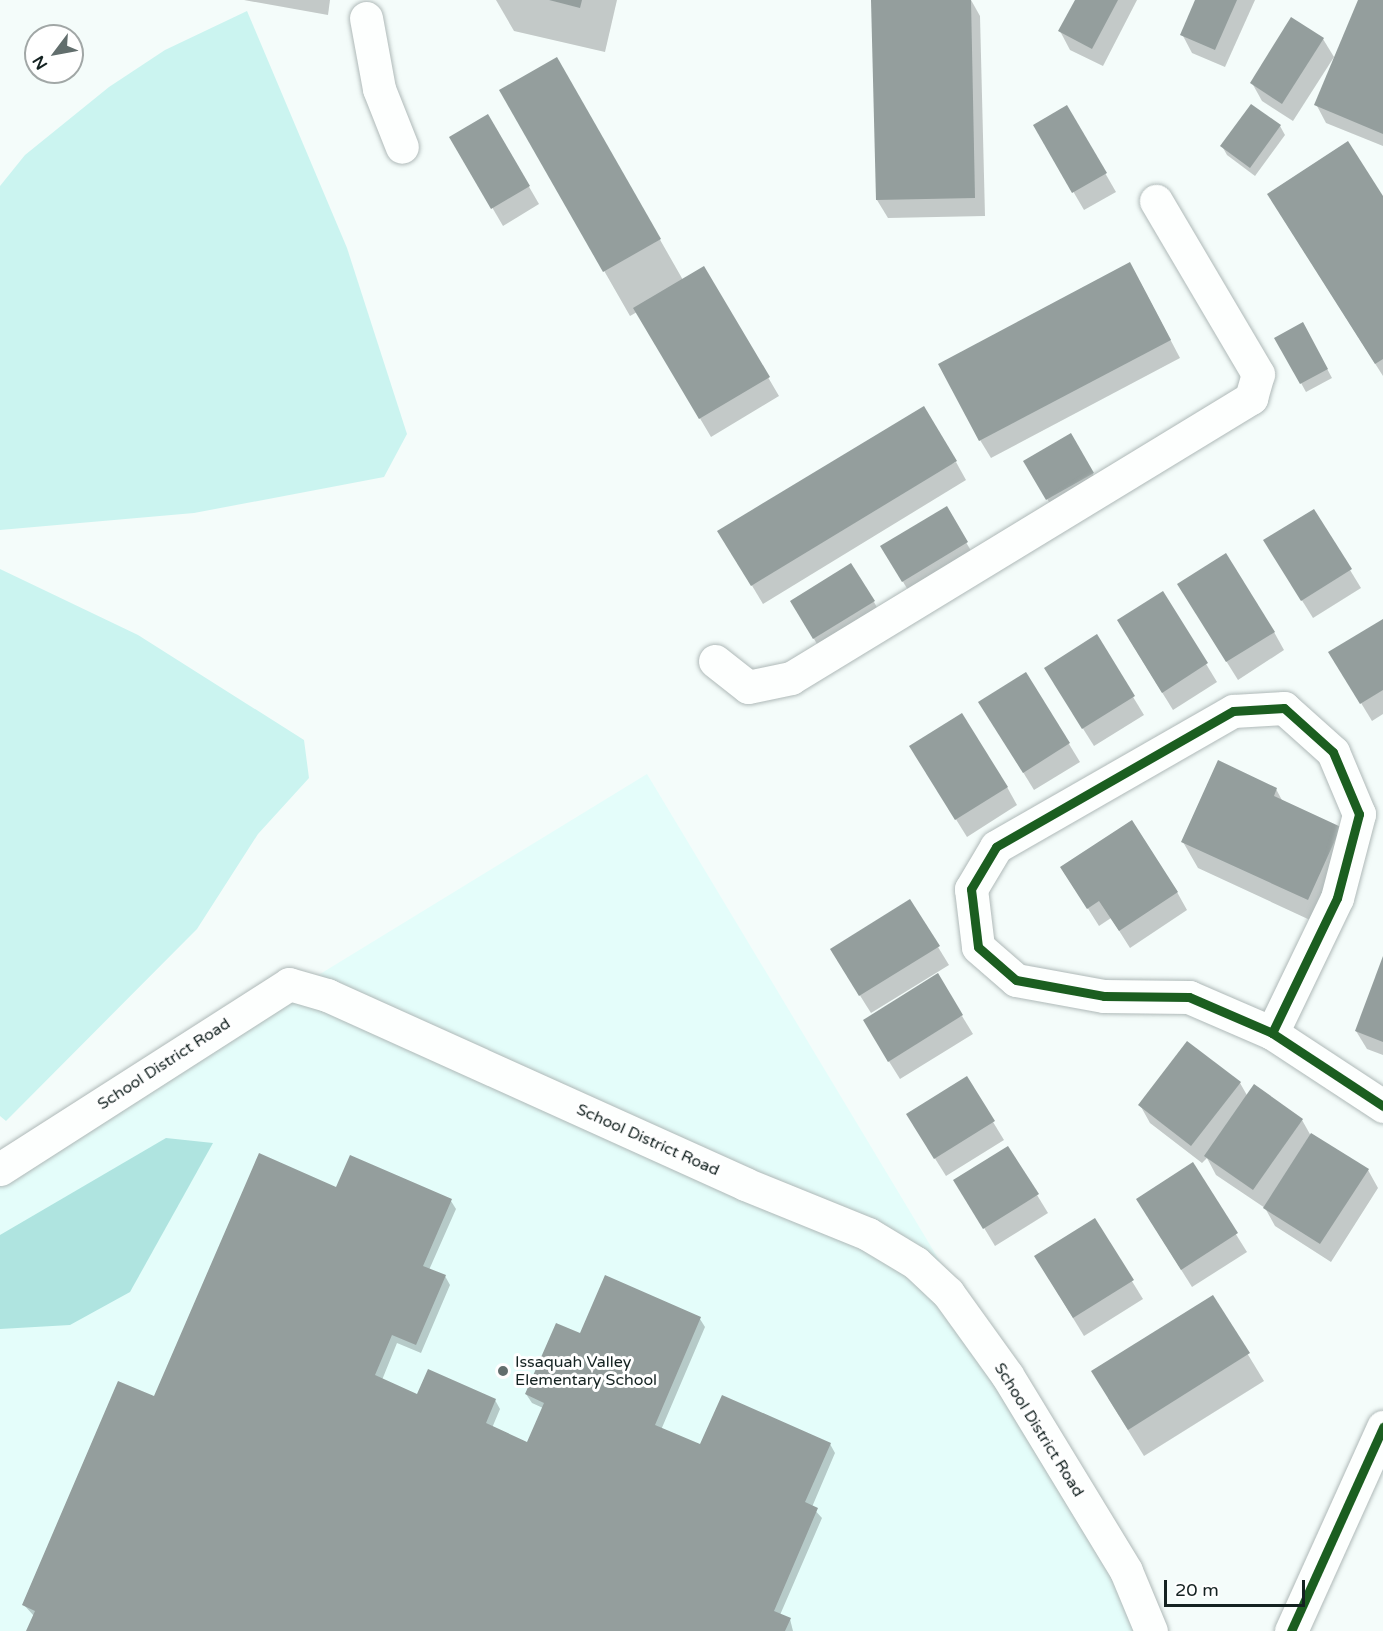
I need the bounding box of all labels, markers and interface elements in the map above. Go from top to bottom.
north arrow [24,24,84,84]
text: N [29,52,52,73]
street label: School District Road [94,1014,234,1114]
street label: School District Road [574,1100,722,1180]
place label: Issaquah Valley Elementary School [515,1352,657,1390]
street label: School District Road [990,1359,1088,1501]
marker: Issaquah Valley Elementary School [496,1364,510,1378]
scale bar [1167,1568,1308,1606]
text: 20 m [1175,1579,1219,1601]

